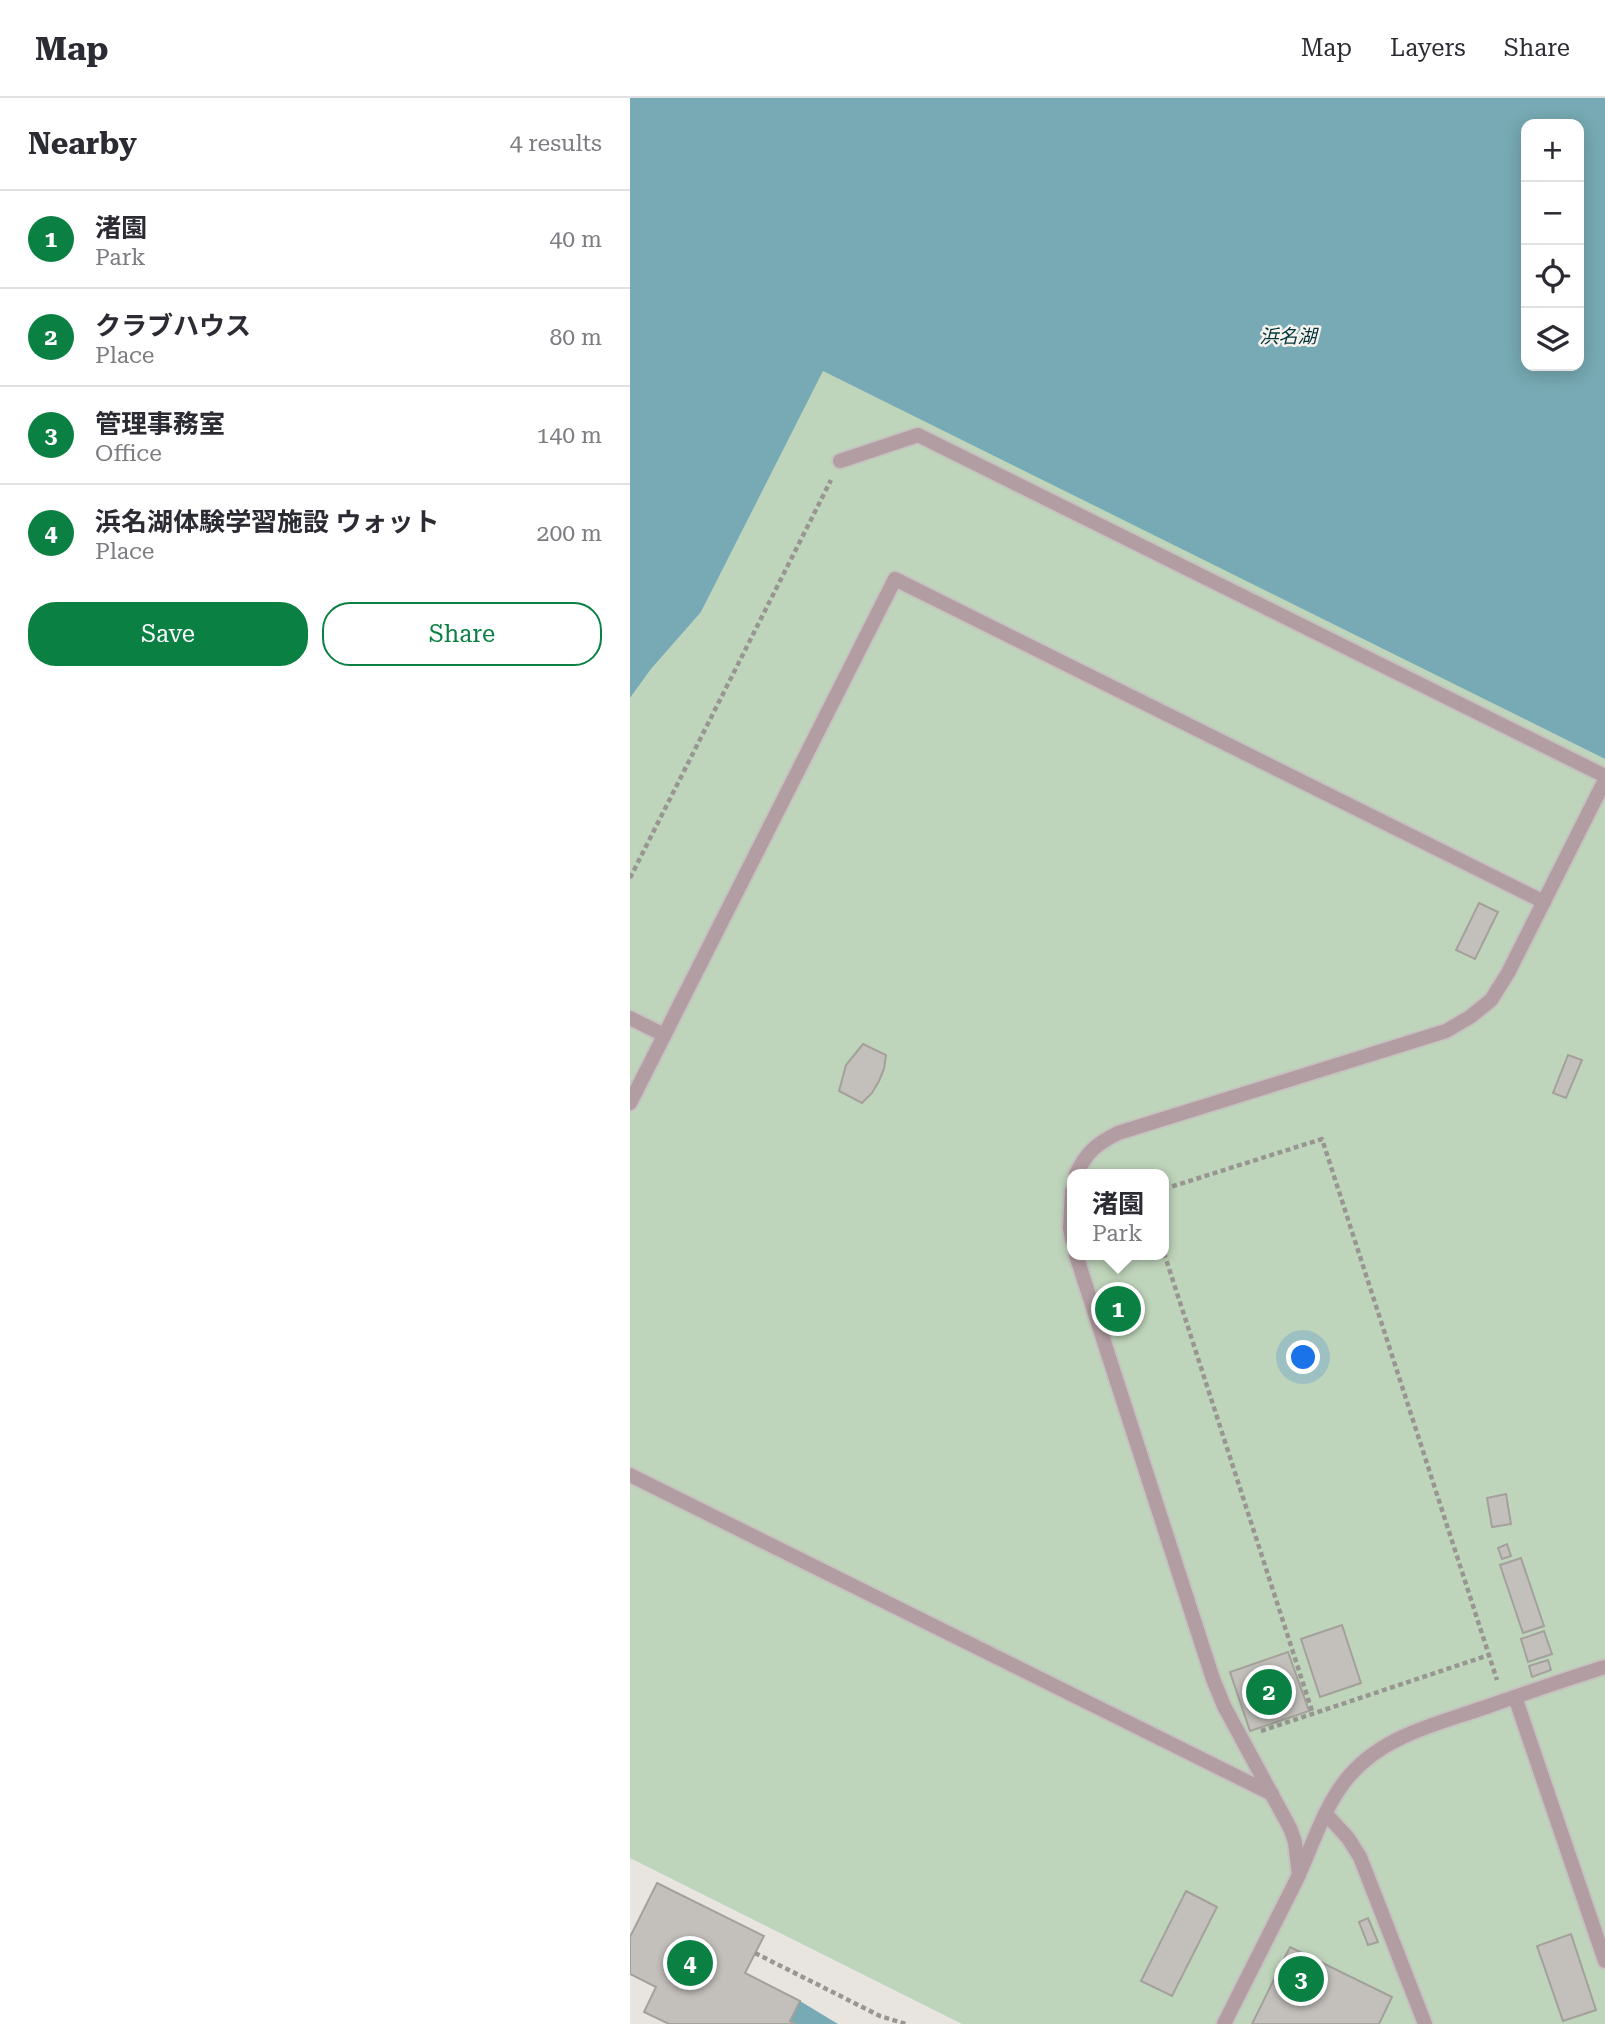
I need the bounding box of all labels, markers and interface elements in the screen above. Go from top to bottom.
text: Map [35,29,109,68]
text: Map [1301,34,1352,62]
text: Layers [1390,34,1466,62]
text: Share [1504,34,1570,62]
map controls [1521,119,1584,371]
button: + [1521,119,1584,182]
text: Nearby [28,126,137,161]
text: 4 results [510,130,602,157]
button: − [1521,182,1584,245]
text: 渚園 [95,213,147,243]
text: 1 [45,226,57,253]
text: 40 m [549,226,602,253]
text: Park [95,244,146,271]
button: locate [1521,245,1584,308]
button: layers [1521,308,1584,371]
text: クラブハウス [95,311,251,341]
text: 2 [45,324,57,351]
text: 80 m [549,324,602,351]
water label: 浜名湖 [1259,325,1319,348]
text: Place [95,342,154,369]
text: 管理事務室 [95,409,225,439]
text: 3 [45,422,57,449]
text: 140 m [537,422,602,449]
text: Office [95,440,162,467]
text: 浜名湖体験学習施設 ウォット [95,507,440,537]
text: 4 [45,520,57,547]
text: 200 m [537,520,602,547]
text: Place [95,538,154,565]
button: Save [28,602,308,666]
button: Share [322,602,602,666]
popup [1067,1169,1169,1260]
text: 渚園 [1092,1189,1144,1219]
text: Park [1092,1220,1143,1247]
pin: 1 [1095,1283,1141,1335]
your location [1286,1340,1320,1374]
pin: 2 [1246,1666,1292,1718]
pin: 4 [667,1937,713,1989]
pin: 3 [1278,1953,1324,2005]

